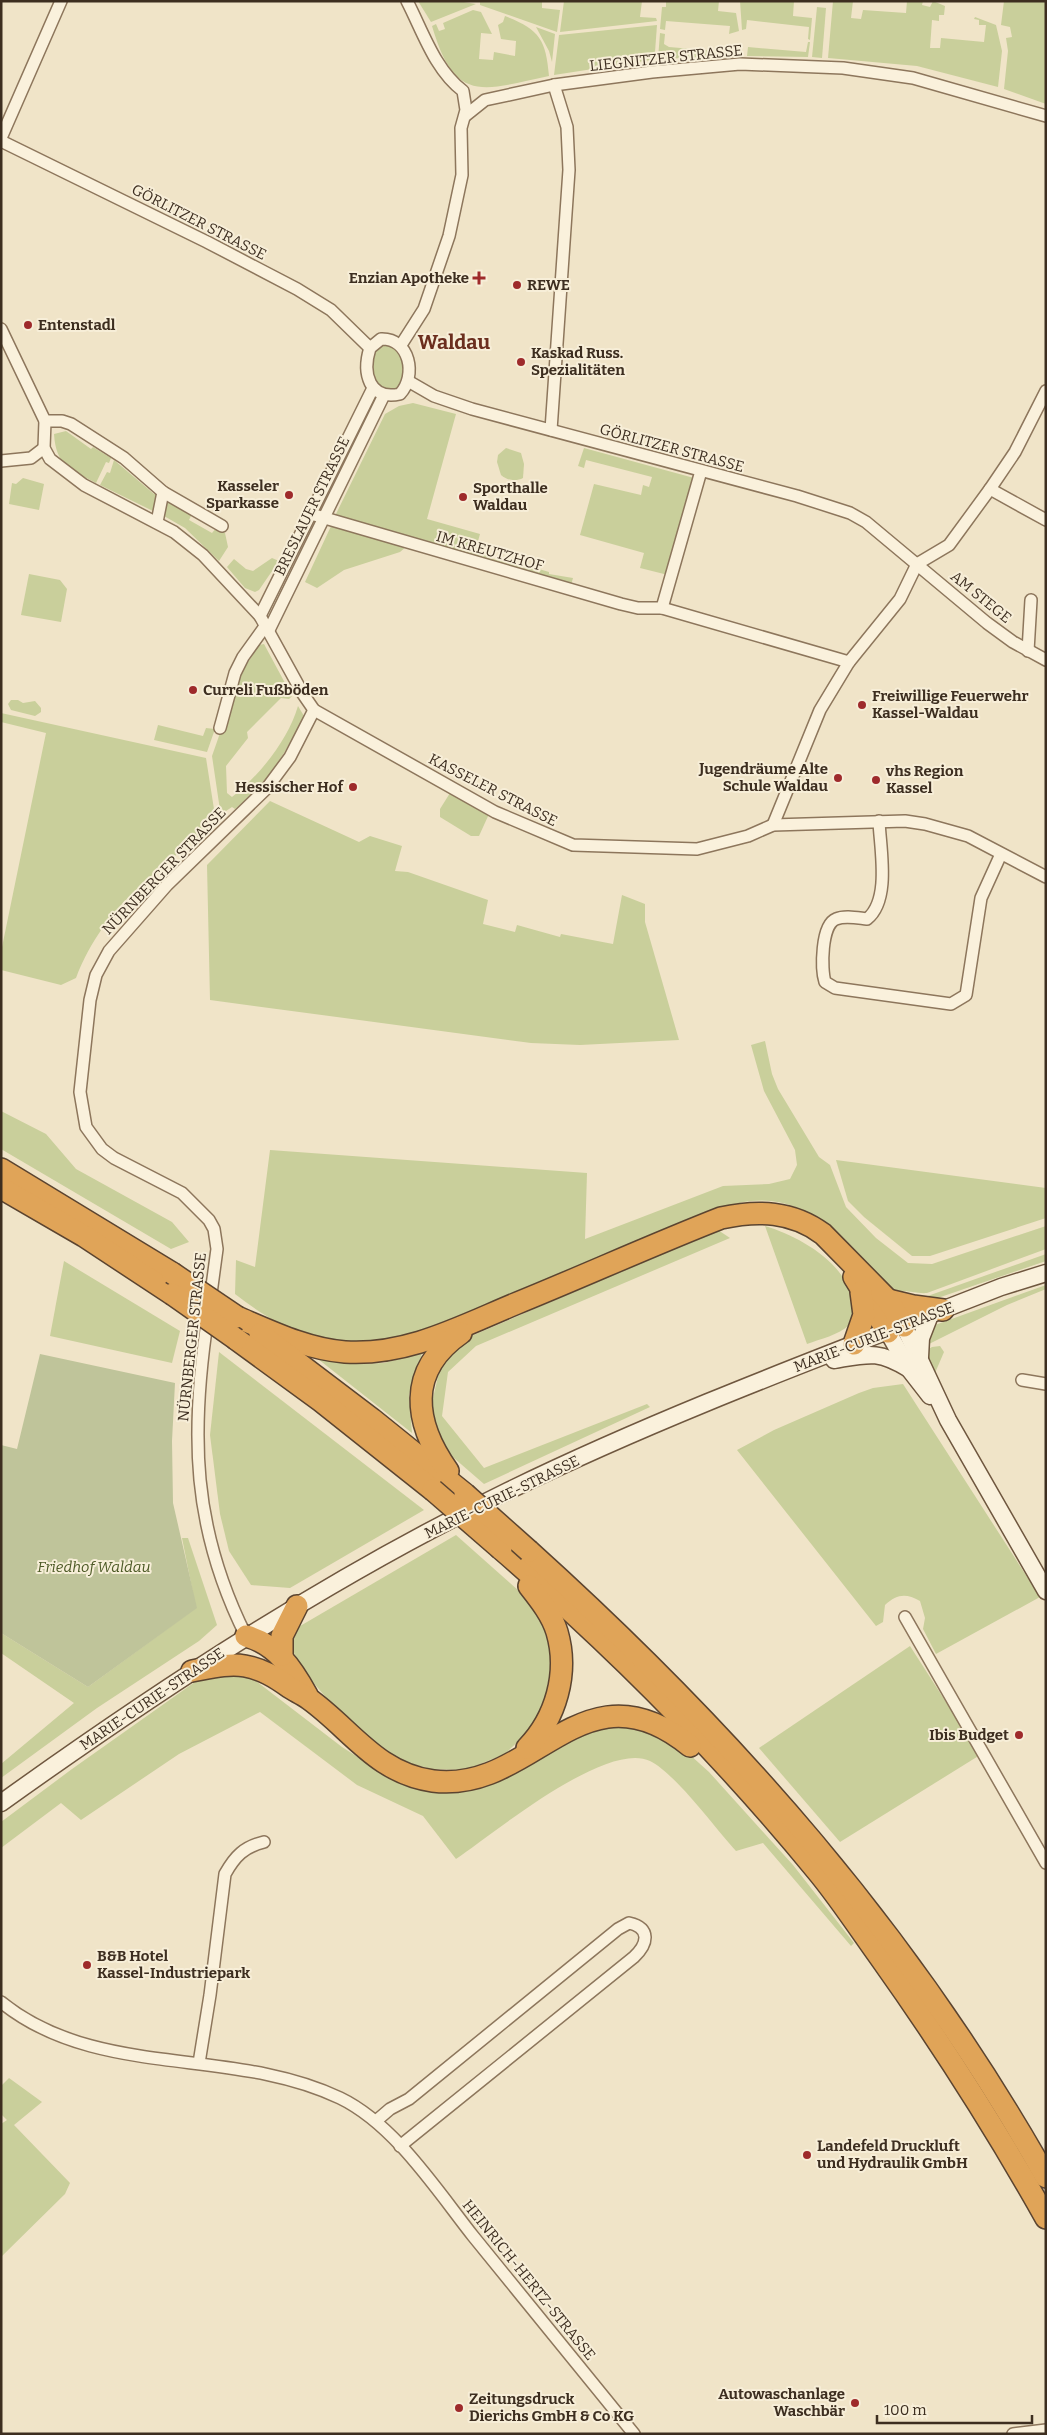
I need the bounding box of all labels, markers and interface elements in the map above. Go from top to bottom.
street label: LIEGNITZER STRASSE [589,41,743,75]
street label: GÖRLITZER STRASSE [129,180,269,264]
place label: Enzian Apotheke [349,269,469,287]
marker: Enzian Apotheke [473,272,485,284]
place label: REWE [527,276,570,294]
marker: REWE [511,279,523,291]
place label: Entenstadl [38,316,116,334]
marker: Entenstadl [22,319,34,331]
district label: Waldau [418,330,490,354]
place label: Kaskad Russ. Spezialitäten [531,344,625,379]
marker: Kaskad Russ. Spezialitäten [515,356,527,368]
street label: GÖRLITZER STRASSE [598,420,746,476]
street label: BRESLAUER STRASSE [271,434,353,578]
place label: Kasseler Sparkasse [206,477,279,512]
place label: Sporthalle Waldau [473,479,548,514]
marker: Kasseler Sparkasse [283,489,295,501]
marker: Sporthalle Waldau [457,491,469,503]
street label: IM KREUTZHOF [434,527,546,575]
street label: AM STEGE [947,567,1015,627]
place label: Curreli Fußböden [203,681,329,699]
marker: Curreli Fußböden [187,684,199,696]
place label: Freiwillige Feuerwehr Kassel-Waldau [872,687,1028,722]
marker: Freiwillige Feuerwehr Kassel-Waldau [856,699,868,711]
street label: KASSELER STRASSE [426,750,560,830]
place label: Jugendräume Alte Schule Waldau [698,760,829,795]
place label: vhs Region Kassel [885,762,964,797]
marker: Jugendräume Alte Schule Waldau [832,772,844,784]
marker: vhs Region Kassel [870,774,882,786]
place label: Hessischer Hof [235,778,344,796]
marker: Hessischer Hof [347,781,359,793]
street label: NÜRNBERGER STRASSE [98,804,230,938]
street label: NÜRNBERGER STRASSE [174,1252,210,1422]
street label: MARIE-CURIE-STRASSE [791,1298,957,1376]
street label: MARIE-CURIE-STRASSE [422,1452,582,1542]
park label: Friedhof Waldau [37,1558,151,1576]
street label: MARIE-CURIE-STRASSE [76,1644,228,1754]
place label: Ibis Budget [929,1726,1009,1744]
marker: Ibis Budget [1013,1729,1025,1741]
place label: B&B Hotel Kassel-Industriepark [97,1947,250,1982]
marker: B&B Hotel Kassel-Industriepark [81,1959,93,1971]
place label: Landefeld Druckluft und Hydraulik GmbH [817,2137,968,2172]
marker: Landefeld Druckluft und Hydraulik GmbH [801,2149,813,2161]
street label: HEINRICH-HERTZ-STRASSE [459,2196,599,2364]
place label: Autowaschanlage Waschbär [718,2385,845,2420]
place label: Zeitungsdruck Dierichs GmbH & Co KG [469,2390,634,2425]
scale bar [877,2392,1032,2424]
marker: Autowaschanlage Waschbär [849,2397,861,2409]
text: 100 m [884,2401,927,2419]
marker: Zeitungsdruck Dierichs GmbH & Co KG [453,2402,465,2414]

